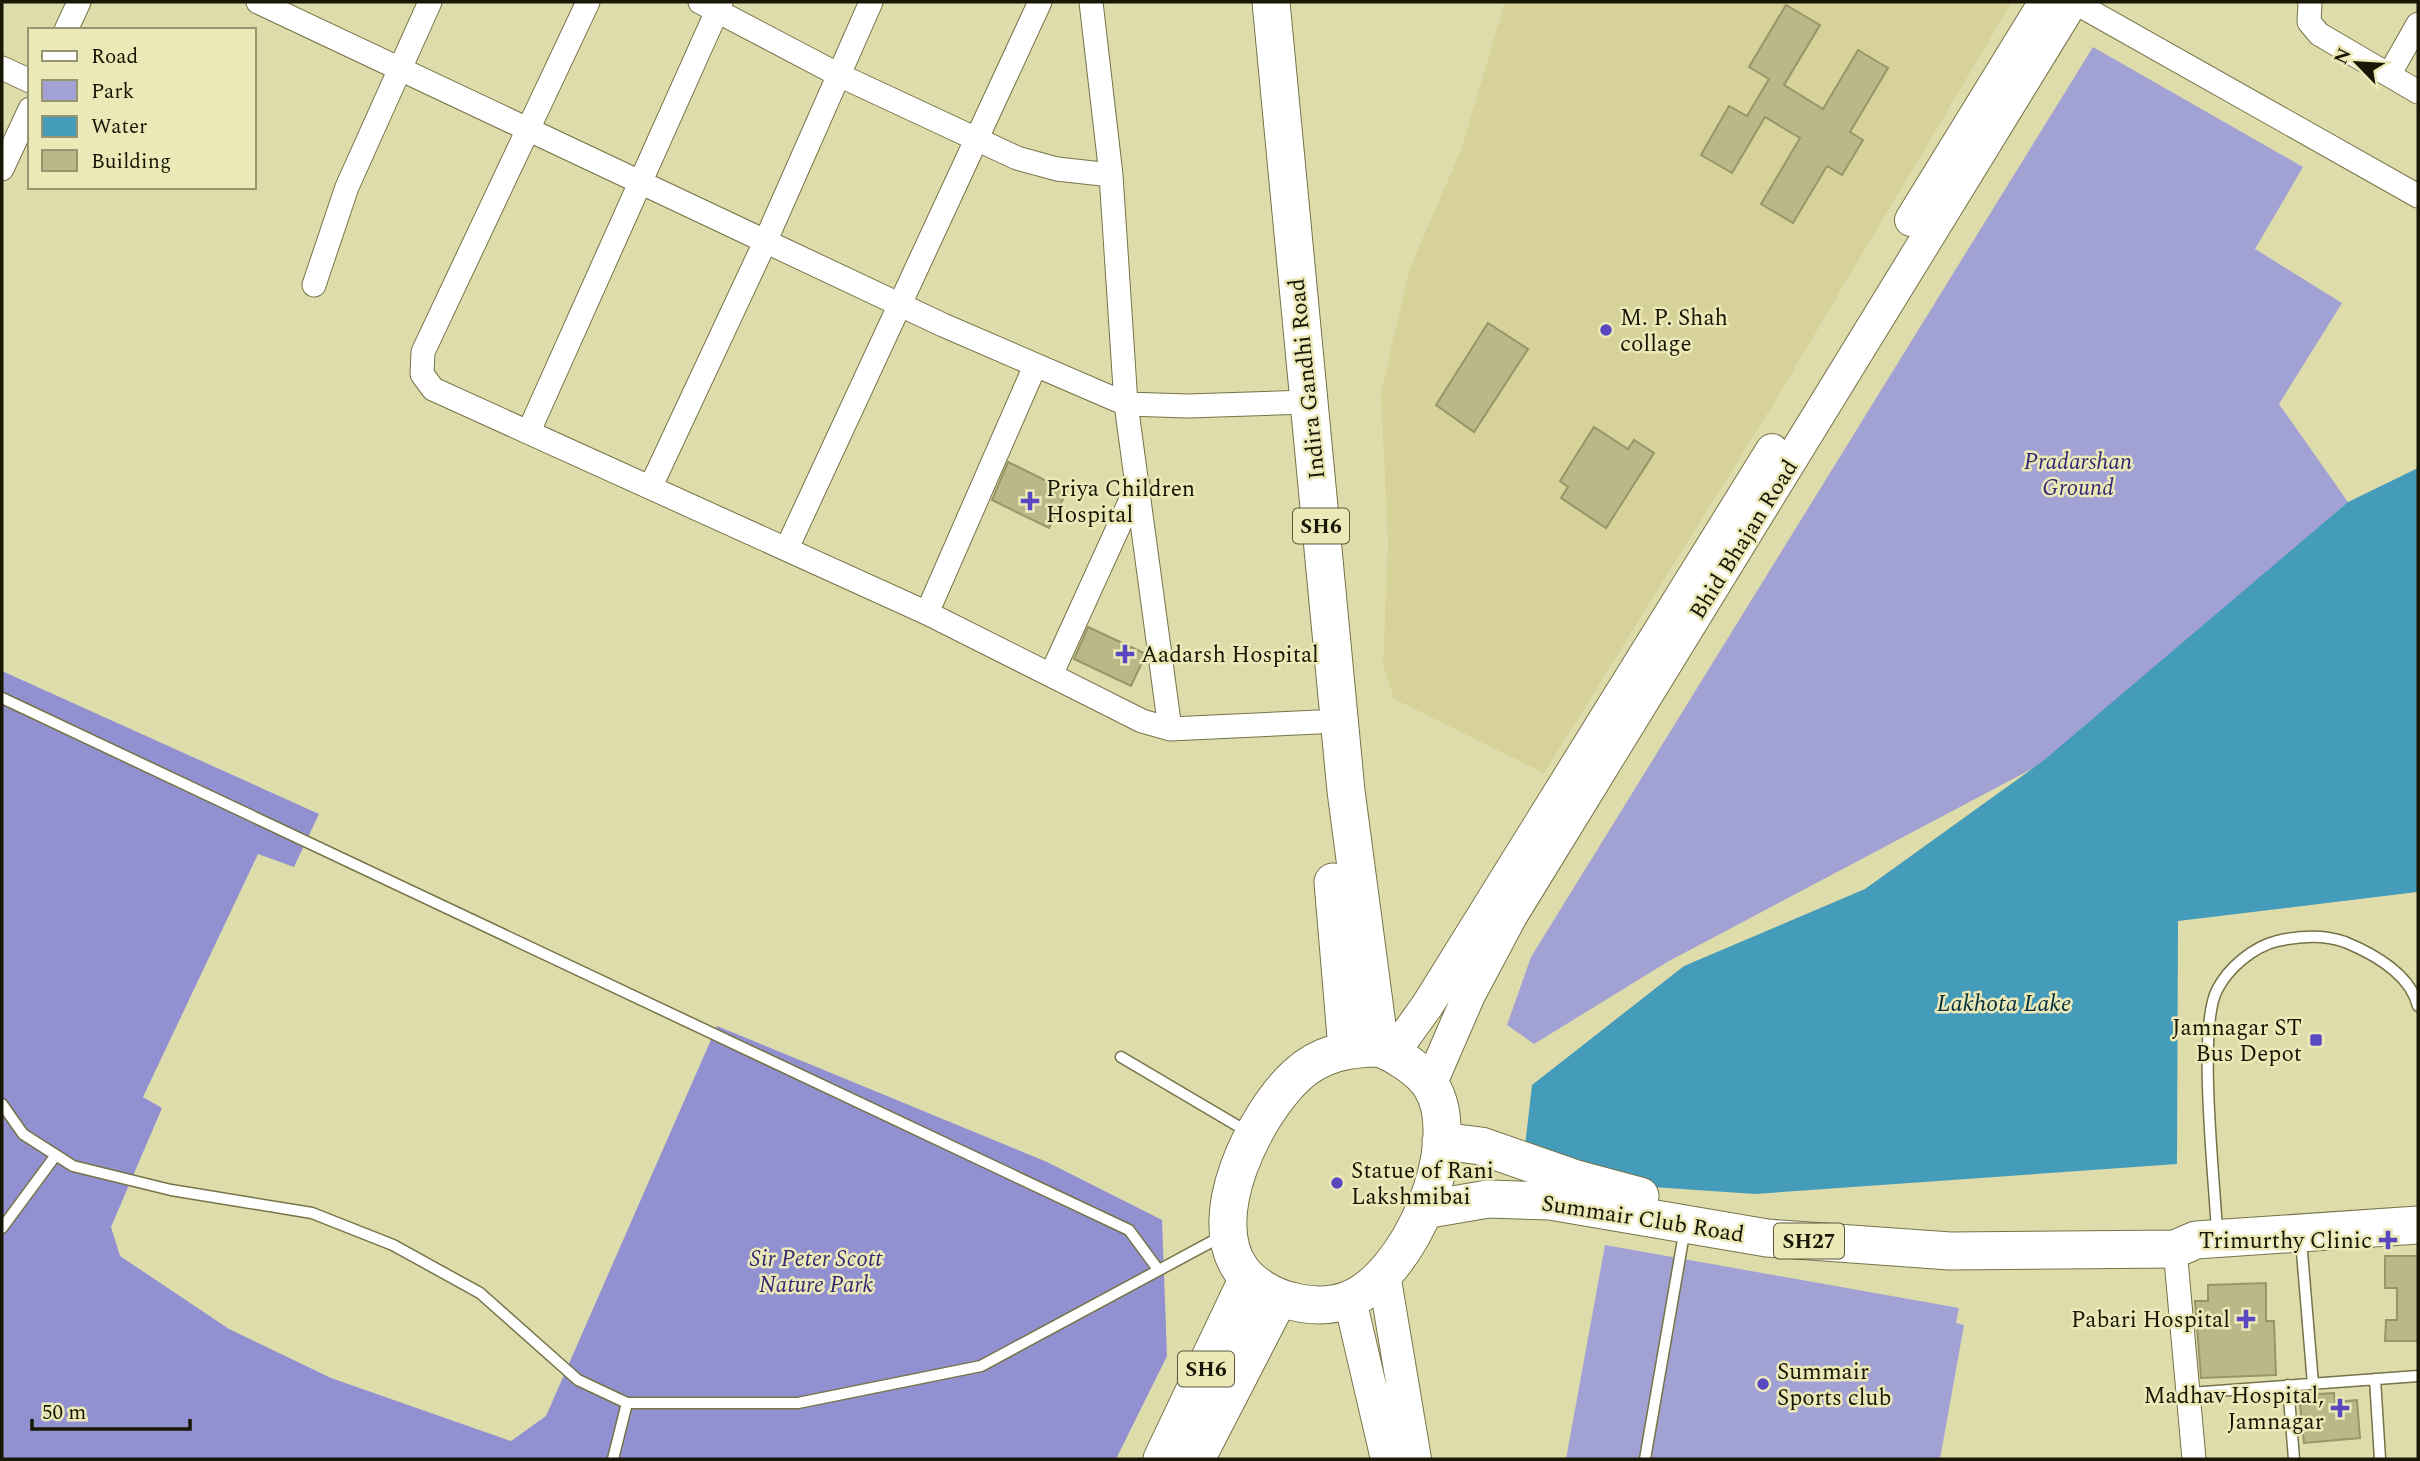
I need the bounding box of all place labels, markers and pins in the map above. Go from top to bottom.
place label: M. P. Shah collage [1620,301,1728,362]
marker: M. P. Shah collage [1598,322,1614,338]
place label: Priya Children Hospital [1046,472,1195,533]
marker: Priya Children Hospital [1020,491,1040,511]
place label: Aadarsh Hospital [1141,638,1319,673]
marker: Aadarsh Hospital [1115,644,1135,664]
place label: Jamnagar ST Bus Depot [2172,1011,2302,1072]
marker: Jamnagar ST Bus Depot [2308,1032,2324,1048]
place label: Statue of Rani Lakshmibai [1351,1154,1494,1215]
marker: Statue of Rani Lakshmibai [1329,1175,1345,1191]
place label: Trimurthy Clinic [2199,1224,2372,1259]
marker: Trimurthy Clinic [2378,1230,2398,1250]
place label: Pabari Hospital [2071,1303,2230,1338]
marker: Pabari Hospital [2236,1309,2256,1329]
place label: Summair Sports club [1777,1355,1891,1416]
marker: Summair Sports club [1755,1376,1771,1392]
place label: Madhav Hospital, Jamnagar [2144,1379,2324,1440]
marker: Madhav Hospital, Jamnagar [2330,1398,2350,1418]

